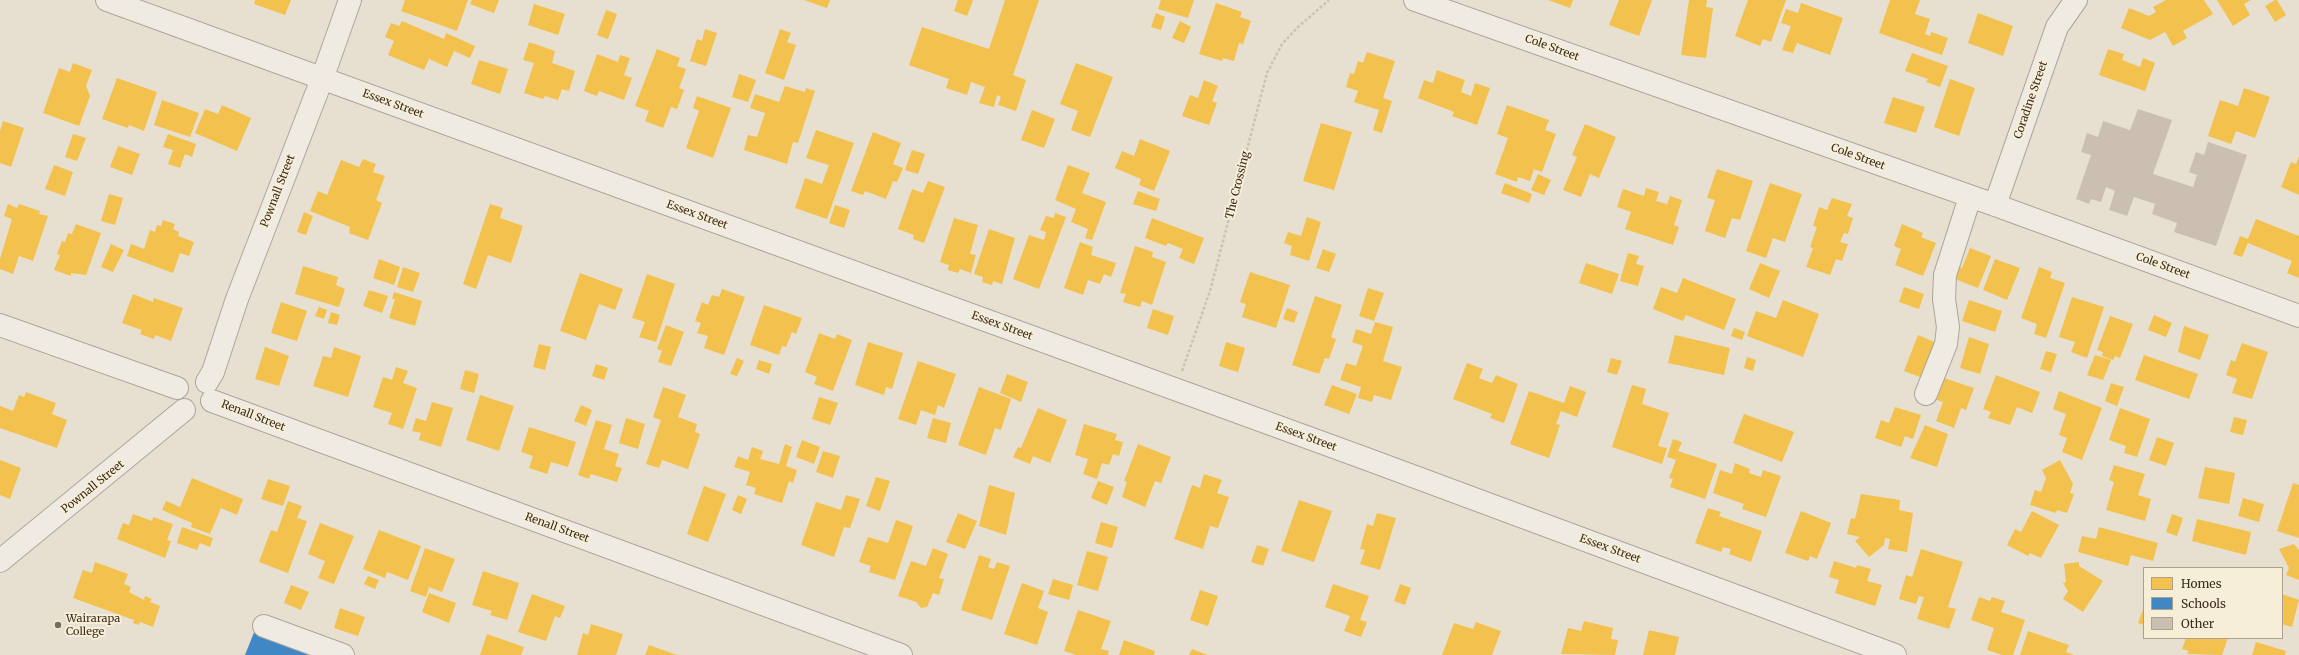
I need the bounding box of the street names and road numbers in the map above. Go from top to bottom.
street label: Cole Street [1523,32,1581,64]
street label: Coradine Street [2011,59,2051,141]
street label: Essex Street [361,87,425,121]
street label: Cole Street [1829,141,1887,173]
street label: The Crossing [1223,150,1253,220]
street label: Pownall Street [258,153,298,229]
street label: Essex Street [665,198,729,232]
street label: Cole Street [2134,250,2192,282]
street label: Essex Street [970,309,1034,343]
street label: Renall Street [219,398,287,434]
street label: Essex Street [1274,420,1338,454]
street label: Pownall Street [59,458,127,516]
street label: Renall Street [523,510,591,546]
street label: Essex Street [1578,532,1642,566]

